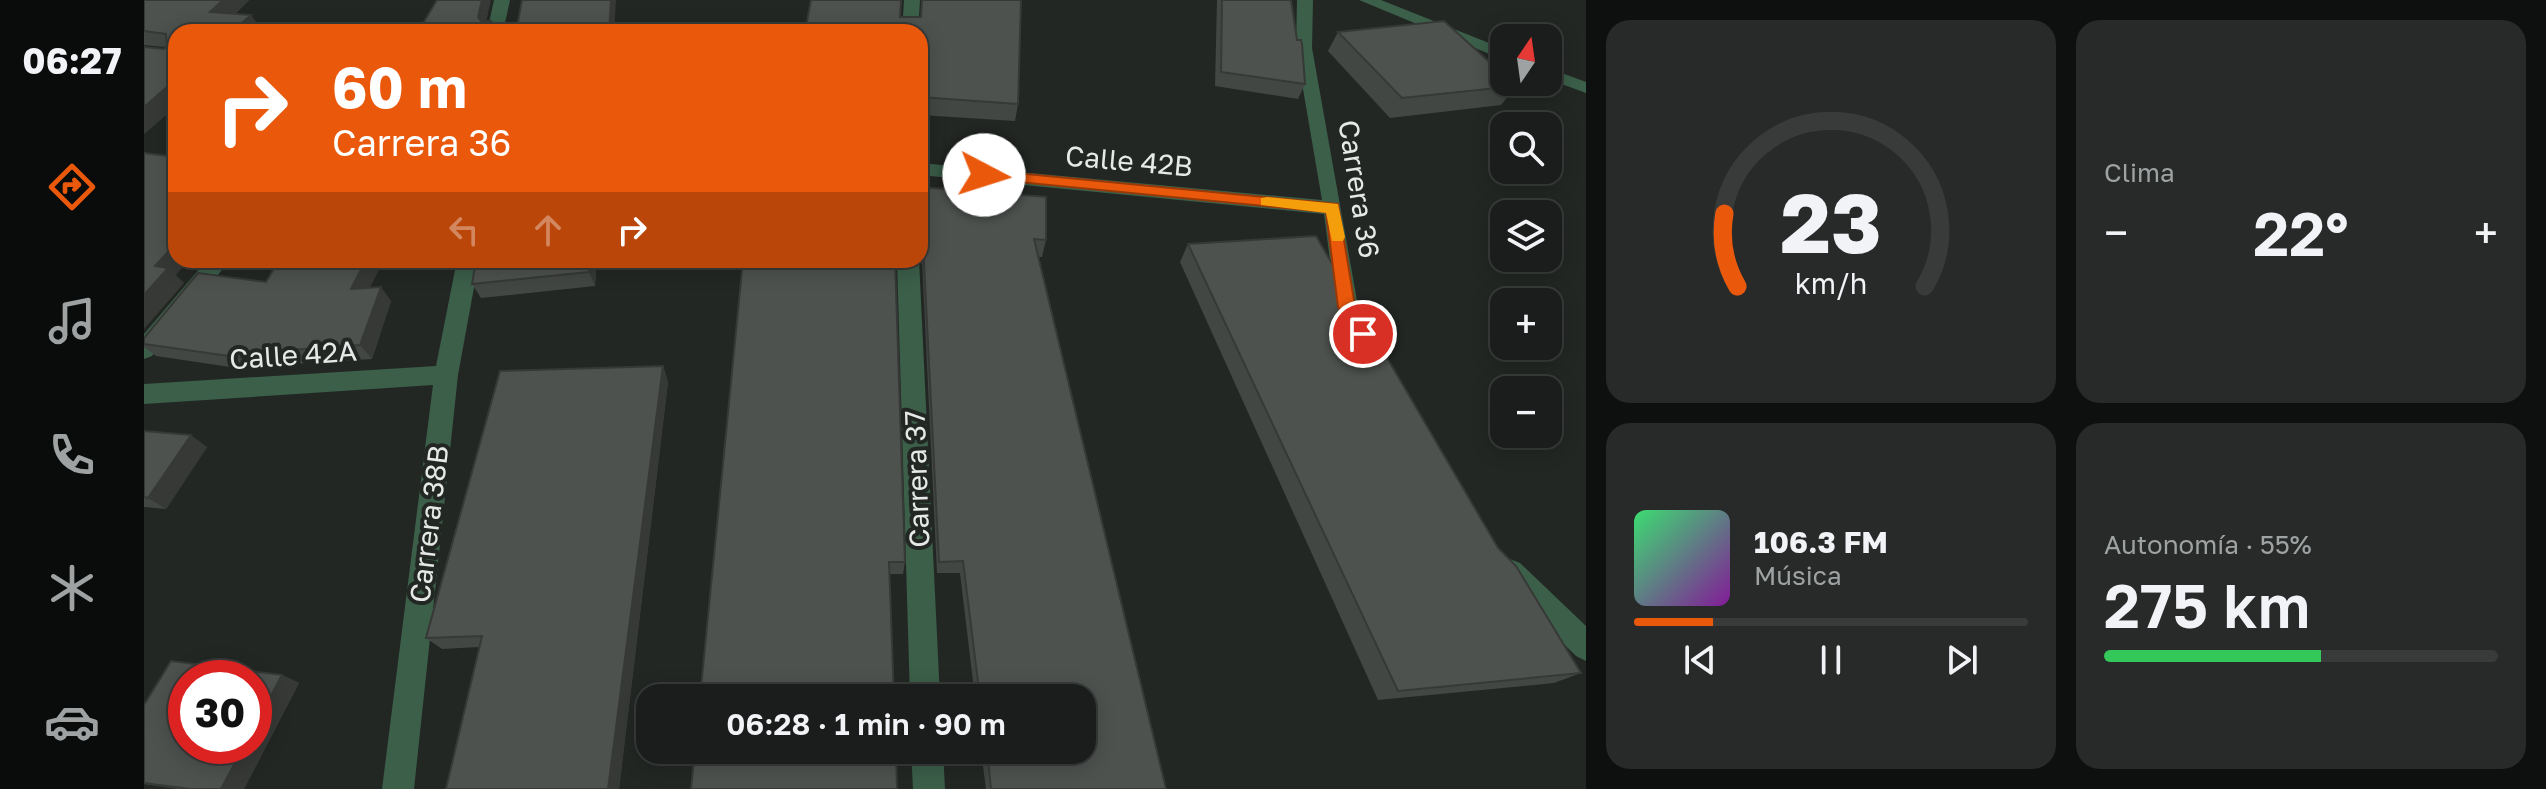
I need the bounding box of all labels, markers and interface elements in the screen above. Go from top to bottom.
north arrow [1490,24,1562,96]
map controls [1490,24,1562,448]
text: 06:27 [22,39,122,82]
text: 60 m [332,53,467,120]
icon: right [200,56,304,160]
button: search [1490,112,1562,184]
street label: Carrera 36 [1332,117,1387,260]
text: Carrera 36 [332,121,511,164]
position arrow [942,133,1026,217]
street label: Calle 42B [1064,138,1194,183]
text: Clima [2104,157,2175,188]
icon: directions [44,159,100,215]
text: 23 [1780,171,1882,271]
text: 22° [2253,197,2349,269]
button: layers [1490,200,1562,272]
text: − [2104,206,2128,259]
text: + [2474,206,2498,259]
icon: left [442,208,486,252]
icon: ahead [526,208,570,252]
icon: right [610,208,654,252]
text: km/h [1795,266,1867,300]
button: + [1490,288,1562,360]
icon: music [44,293,100,349]
pin [1329,300,1397,368]
icon: arrive [1341,312,1385,356]
street label: Calle 42A [228,334,358,375]
button: − [1490,376,1562,448]
street label: Carrera 37 [898,410,935,548]
icon: phone [44,427,100,483]
street label: Carrera 38B [402,443,455,605]
text: 106.3 FM [1754,524,1888,560]
text: Autonomía · 55% [2104,529,2312,560]
icon: climate [44,560,100,616]
text: Música [1754,560,1842,591]
text: 275 km [2104,569,2310,641]
icon: previous [1678,638,1722,682]
icon: pause [1809,638,1853,682]
icon: next [1940,638,1984,682]
speed limit sign: 30 [168,660,272,764]
icon: car [44,694,100,750]
text: 06:28 · 1 min · 90 m [726,706,1006,742]

